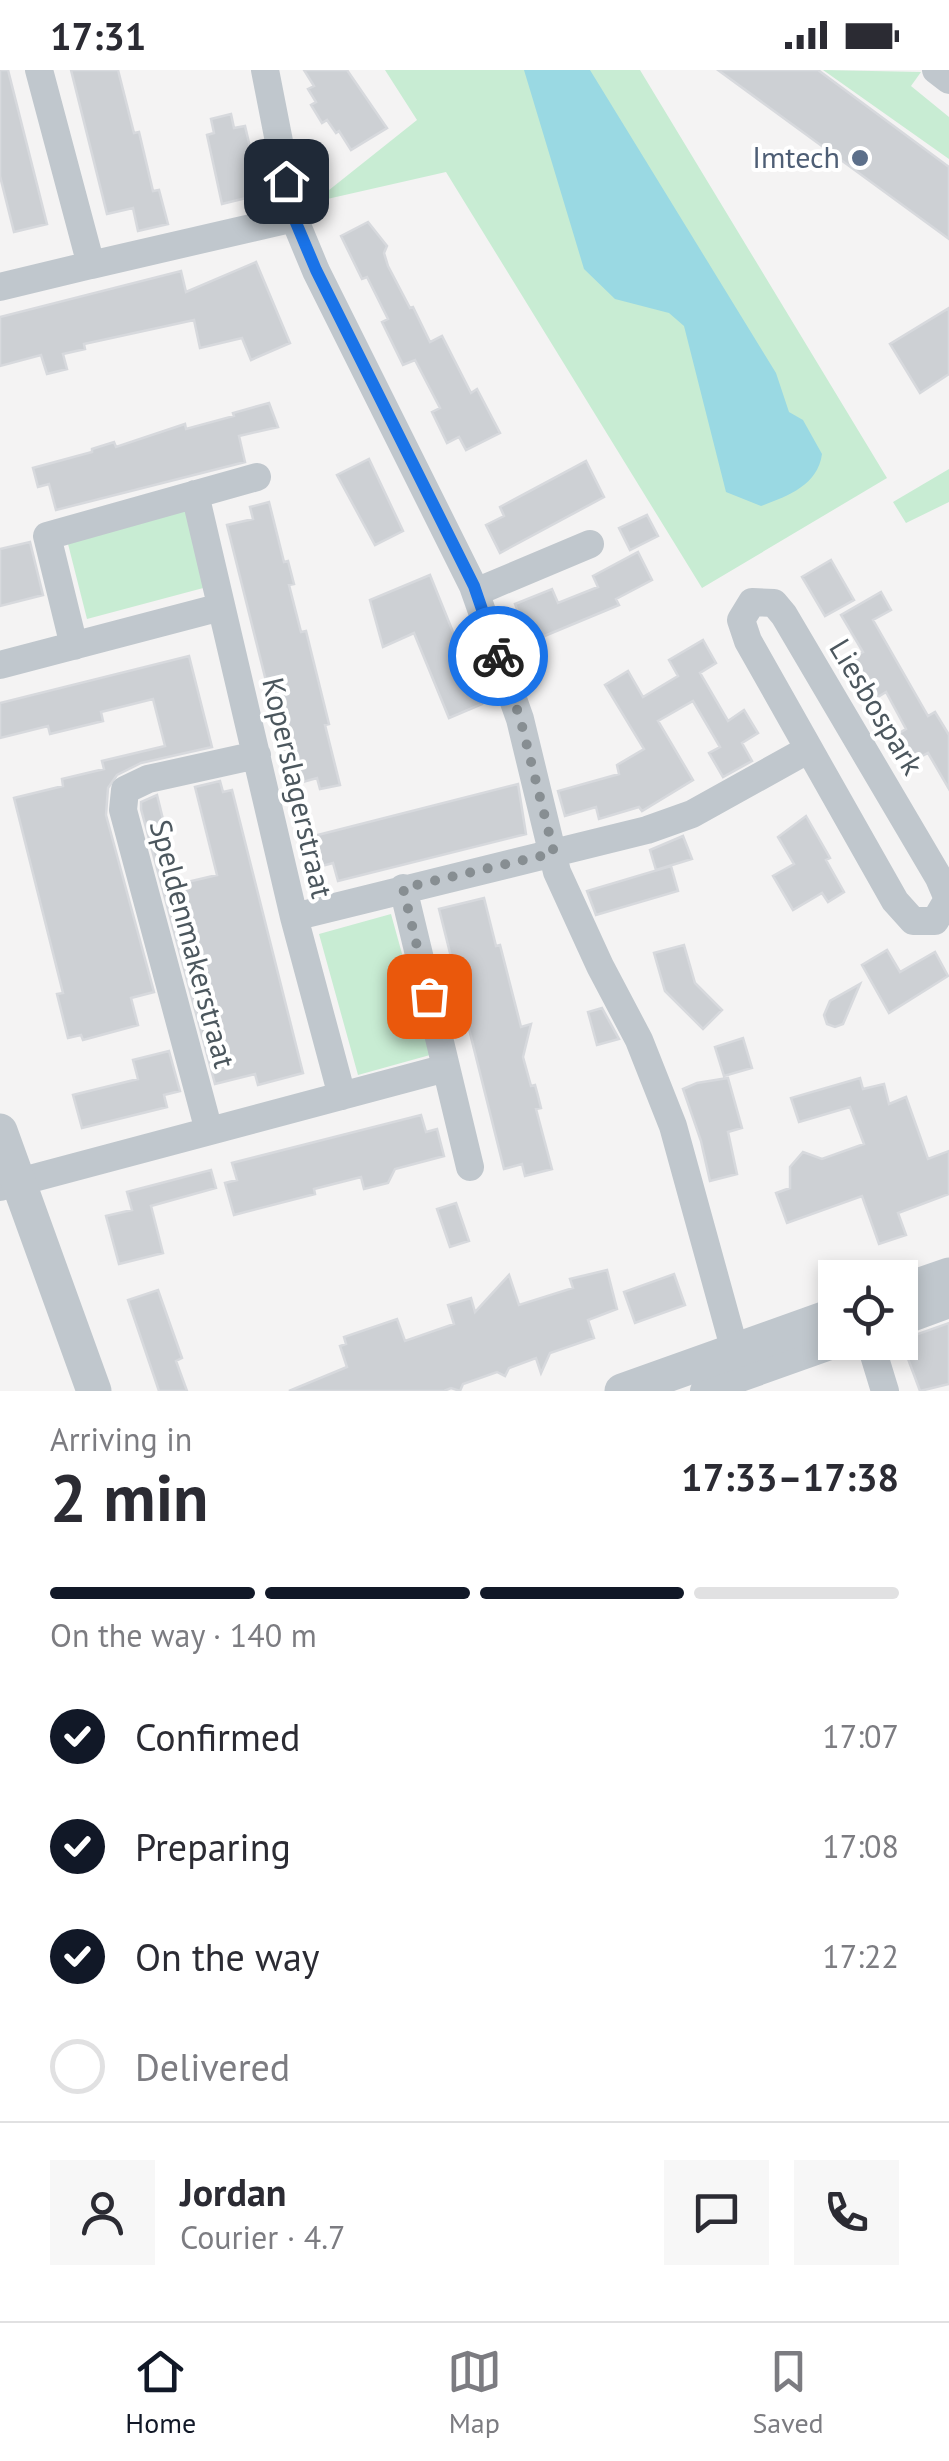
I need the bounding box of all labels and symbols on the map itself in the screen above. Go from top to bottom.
place label: Imtech [752,137,840,176]
pin [244,139,329,224]
marker: Imtech [849,147,871,169]
courier [448,606,548,706]
street label: Liesbospark [821,631,933,782]
street label: Koperslagerstraat [254,673,343,902]
street label: Speldenmakerstraat [142,815,245,1072]
pin [387,954,472,1039]

